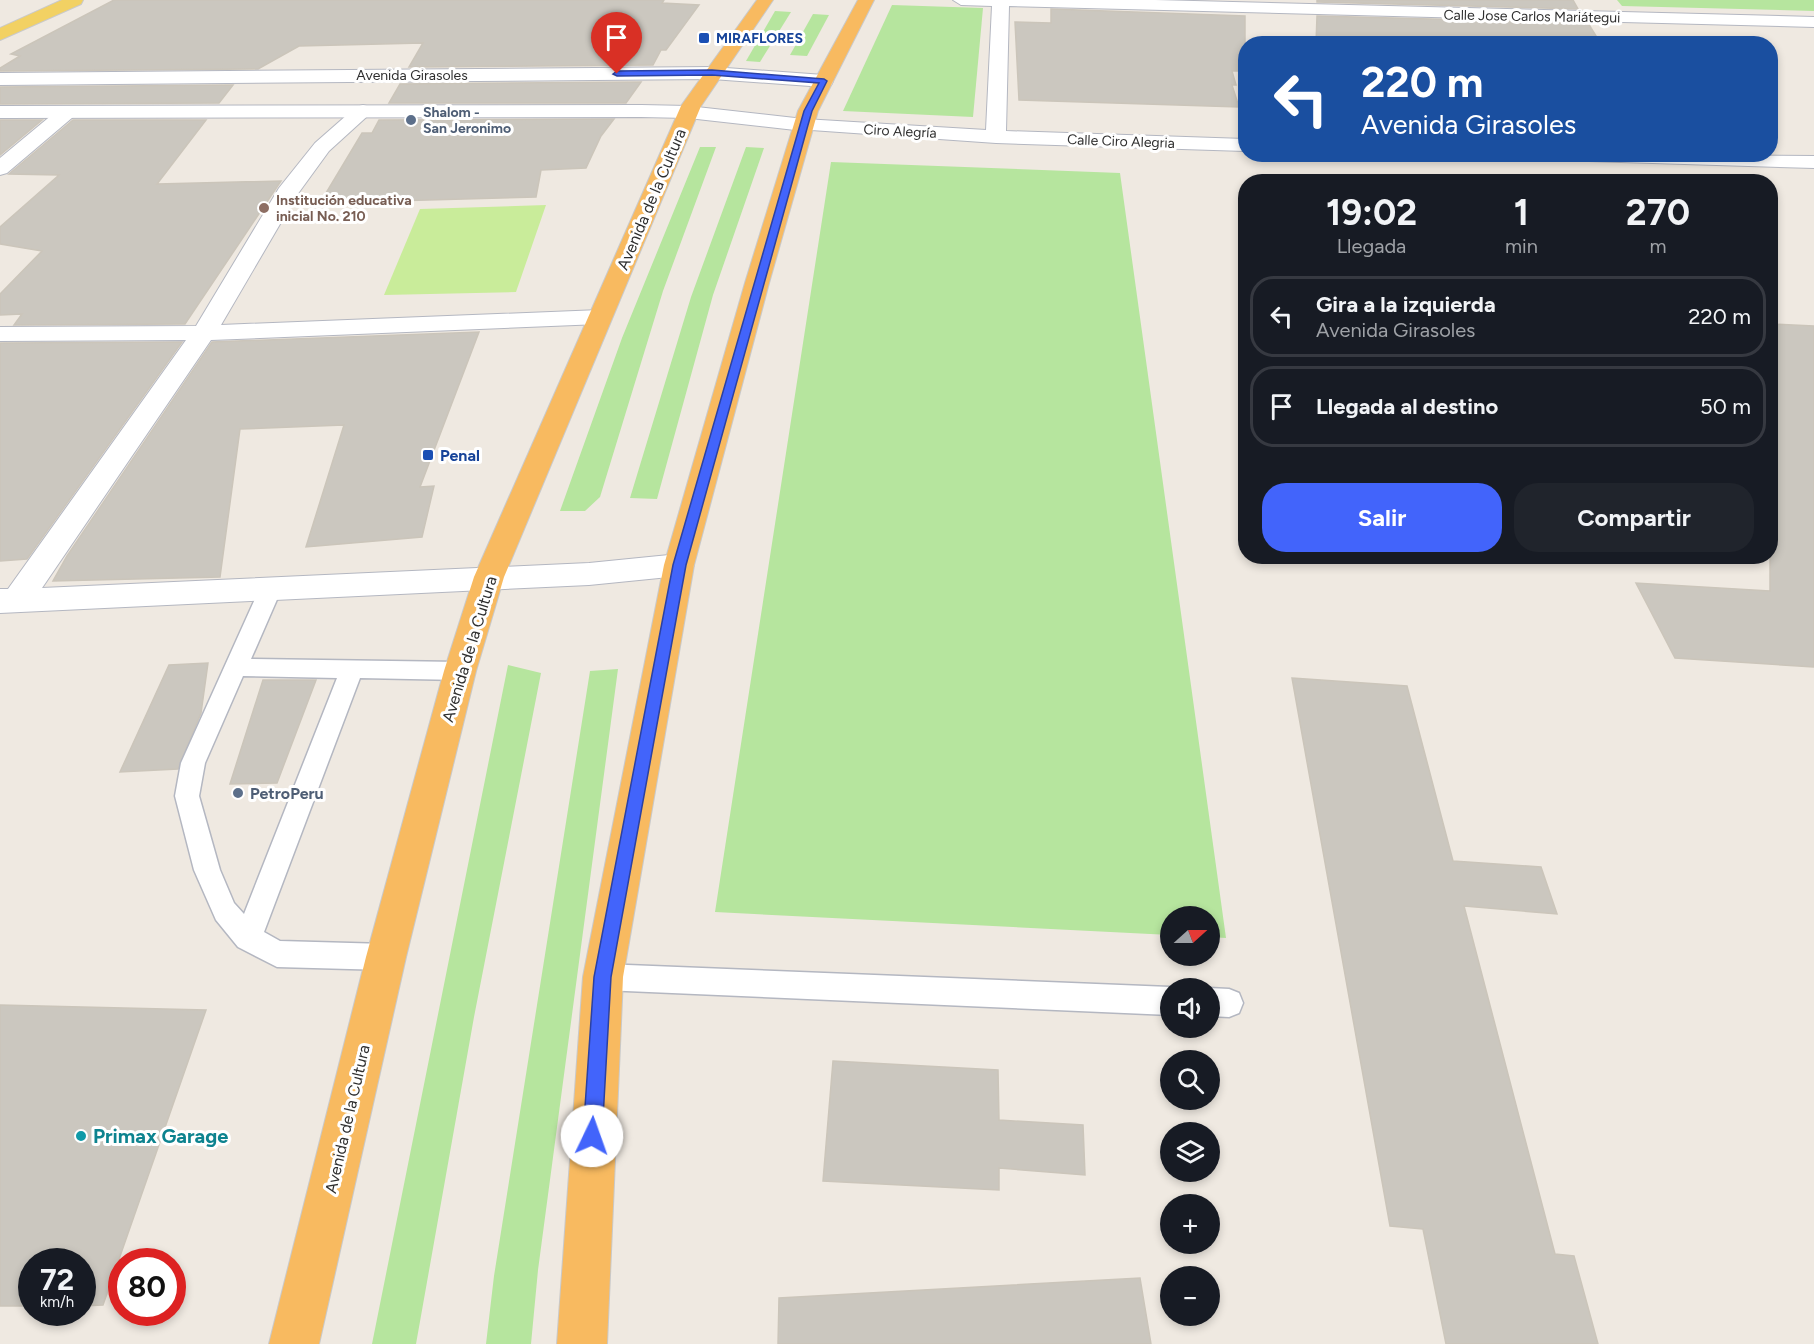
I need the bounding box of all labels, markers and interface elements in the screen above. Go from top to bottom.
street label: Calle Jose Carlos Mariátegui [1443,6,1621,27]
pin [591,12,642,74]
icon: arrive [600,21,633,54]
place label: MIRAFLORES [716,30,803,47]
marker: MIRAFLORES [697,31,711,45]
text: 220 m [1361,57,1483,108]
icon: left [1262,60,1340,138]
street label: Avenida Girasoles [356,67,468,84]
place label: Shalom - San Jeronimo [423,104,511,137]
text: Avenida Girasoles [1361,108,1576,141]
marker: Shalom - San Jeronimo [404,113,418,127]
street label: Ciro Alegría [863,121,937,142]
street label: Avenida de la Cultura [613,126,690,273]
street label: Calle Ciro Alegria [1067,131,1175,152]
text: 19:02 [1326,191,1417,234]
text: 1 [1514,191,1529,234]
text: 270 [1626,191,1690,234]
place label: Institución educativa inicial No. 210 [276,192,412,225]
marker: Institución educativa inicial No. 210 [257,201,271,215]
text: Llegada [1337,234,1406,258]
text: min [1505,234,1538,258]
text: m [1649,234,1666,258]
text: Gira a la izquierda [1316,291,1496,318]
icon: left [1265,300,1298,333]
text: 220 m [1688,303,1751,330]
text: Avenida Girasoles [1316,318,1475,342]
icon: arrive [1265,390,1298,423]
text: Llegada al destino [1316,393,1498,420]
text: 50 m [1700,393,1751,420]
place label: Penal [440,446,480,465]
marker: Penal [421,448,435,462]
button: Salir [1262,483,1502,552]
button: Compartir [1514,483,1754,552]
street label: Avenida de la Cultura [438,574,501,725]
place label: PetroPeru [250,784,324,803]
marker: PetroPeru [231,786,245,800]
north arrow [1160,906,1220,966]
map controls [1160,906,1220,1326]
button: sound [1160,978,1220,1038]
street label: Avenida de la Cultura [321,1043,374,1195]
button: search [1160,1050,1220,1110]
position arrow [560,1104,624,1168]
button: layers [1160,1122,1220,1182]
place label: Primax Garage [93,1124,228,1148]
marker: Primax Garage [74,1129,88,1143]
button: + [1160,1194,1220,1254]
speed limit sign: 80 [108,1248,186,1326]
text: 72 [40,1261,74,1298]
button: − [1160,1266,1220,1326]
text: km/h [40,1293,74,1311]

